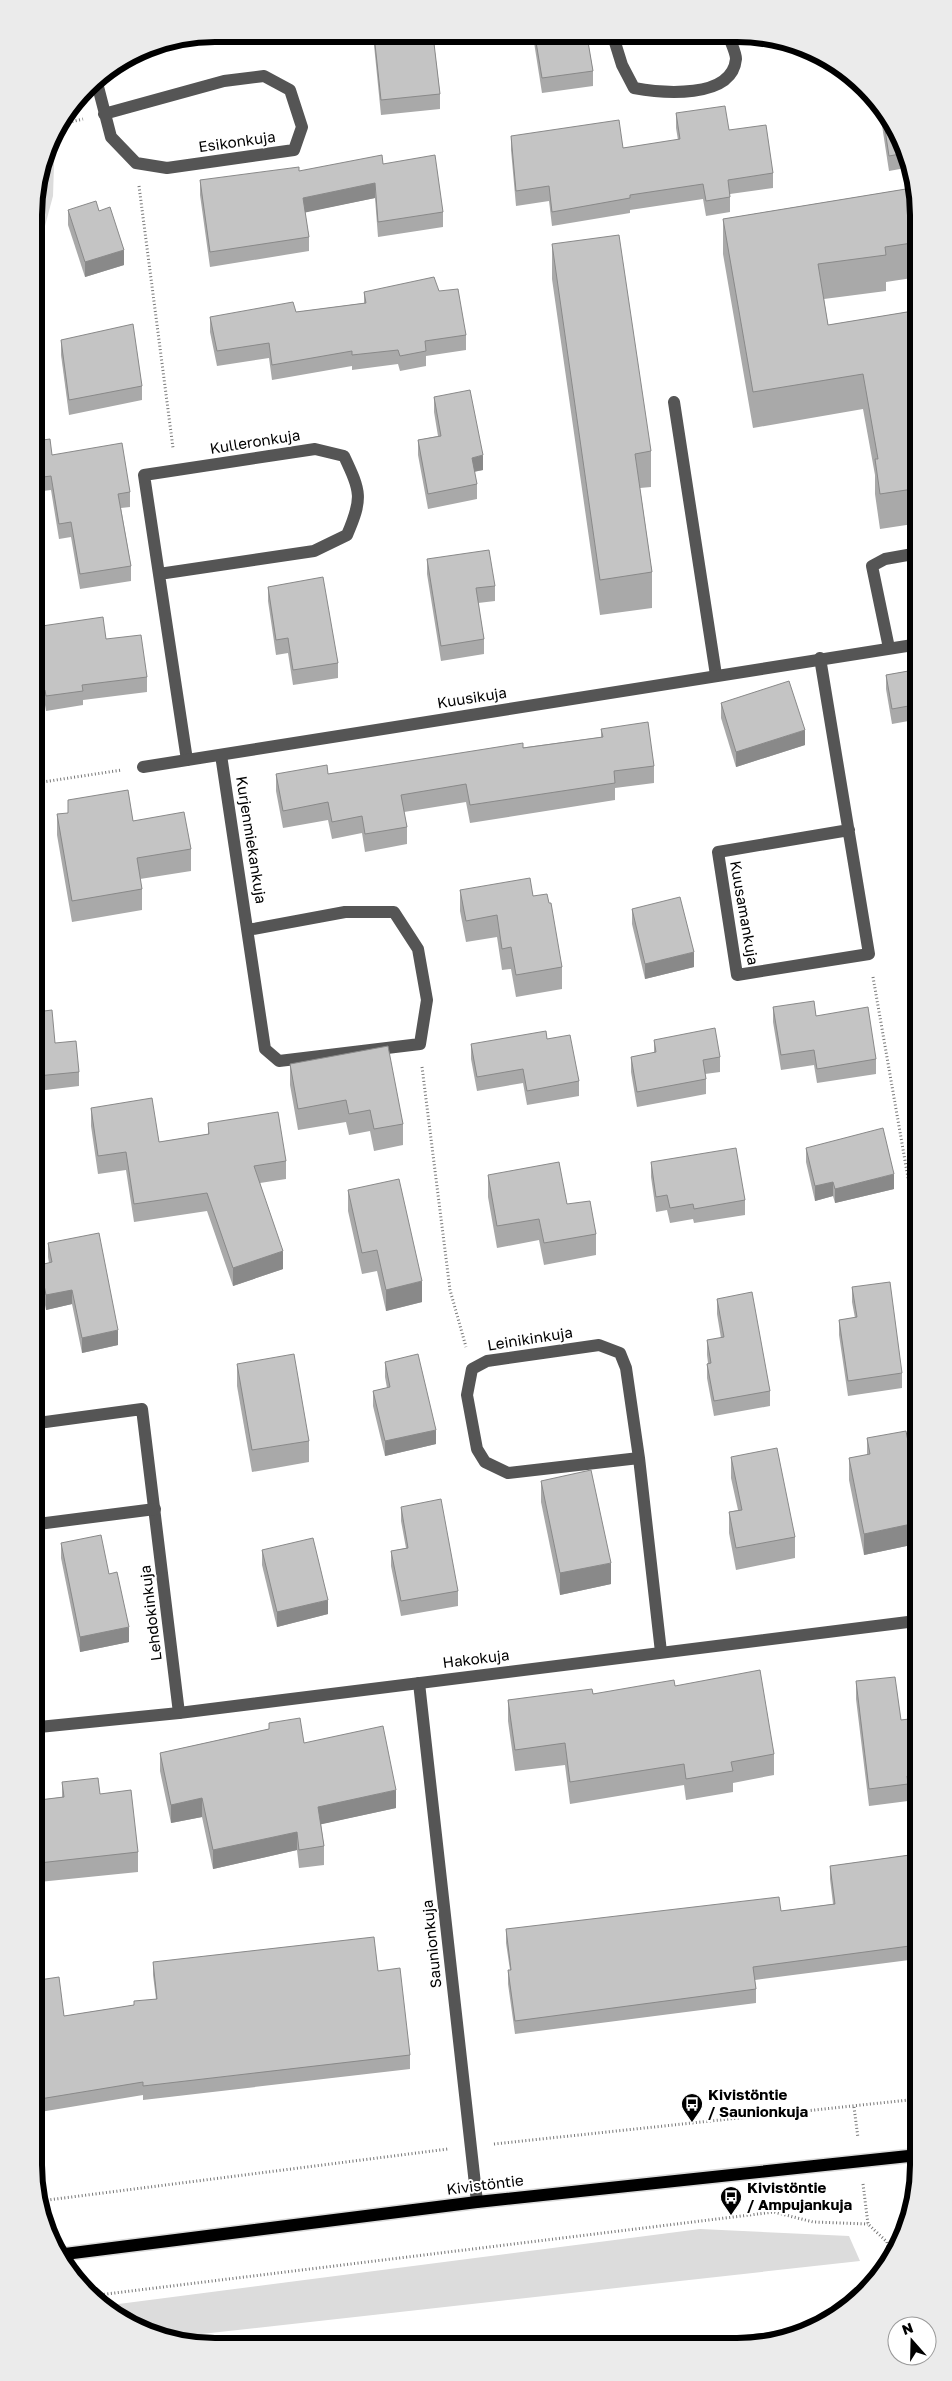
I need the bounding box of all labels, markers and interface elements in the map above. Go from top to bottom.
street label: Esikonkuja [197,127,277,155]
street label: Kulleronkuja [208,425,301,457]
street label: Kuusikuja [436,683,508,711]
street label: Kurjenmiekankuja [233,775,271,905]
street label: Kuusamankuja [727,859,763,966]
street label: Leinikinkuja [486,1322,574,1354]
street label: Lehdokinkuja [135,1564,165,1662]
street label: Hakokuja [441,1645,510,1671]
street label: Saunionkuja [417,1899,445,1989]
place label: Kivistöntie / Saunionkuja [708,2085,809,2120]
bus stop icon: Kivistöntie / Saunionkuja [680,2092,704,2123]
street label: Kivistöntie [445,2170,525,2198]
place label: Kivistöntie / Ampujankuja [747,2178,852,2213]
bus stop icon: Kivistöntie / Ampujankuja [719,2185,743,2216]
north arrow [887,2316,937,2366]
text: N [899,2319,915,2338]

